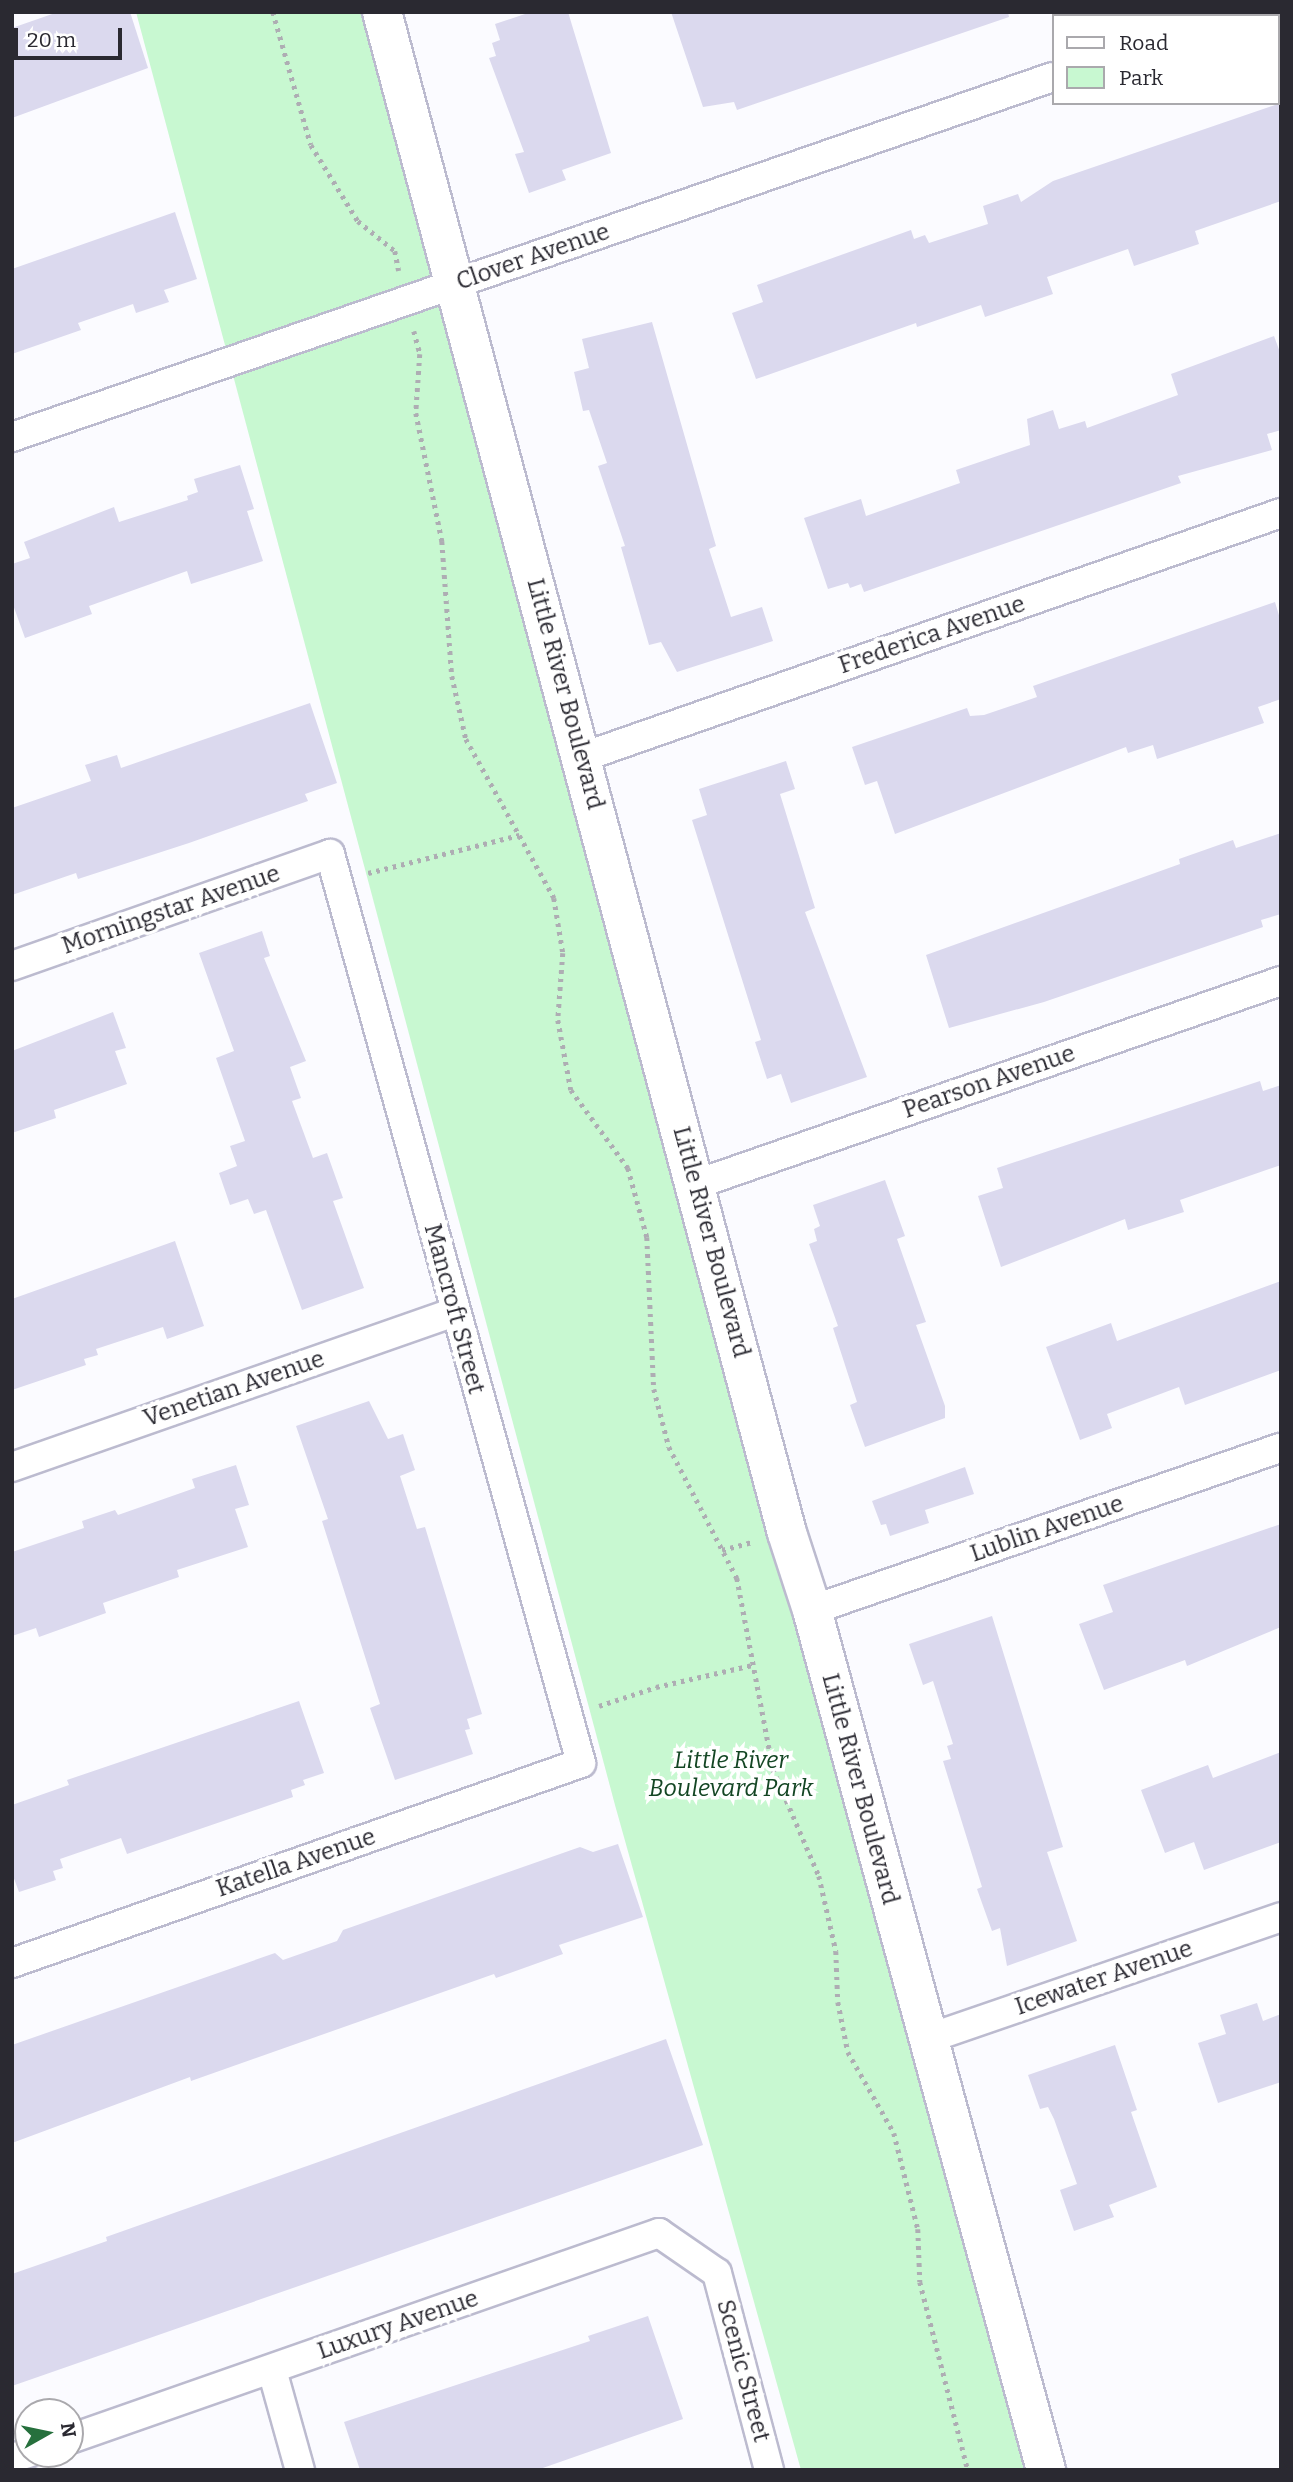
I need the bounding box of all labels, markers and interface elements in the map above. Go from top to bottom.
scale bar [18,14,126,58]
legend [1052,14,1279,105]
text: 20 m [27,27,76,53]
text: Road [1119,30,1168,56]
text: Park [1119,65,1163,91]
street label: Clover Avenue [453,217,613,297]
street label: Little River Boulevard [520,575,610,813]
street label: Frederica Avenue [835,590,1029,680]
street label: Morningstar Avenue [58,859,284,961]
street label: Pearson Avenue [899,1039,1079,1125]
street label: Little River Boulevard [666,1123,756,1361]
street label: Mancroft Street [417,1221,491,1397]
street label: Venetian Avenue [140,1345,328,1433]
street label: Lublin Avenue [967,1489,1127,1569]
street label: Little River Boulevard [815,1670,905,1908]
park label: Little River Boulevard Park [649,1747,813,1803]
street label: Katella Avenue [213,1822,379,1904]
street label: Icewater Avenue [1012,1934,1196,2022]
street label: Luxury Avenue [314,2284,482,2366]
street label: Scenic Street [710,2297,776,2445]
north arrow [14,2398,84,2468]
text: N [56,2421,81,2439]

